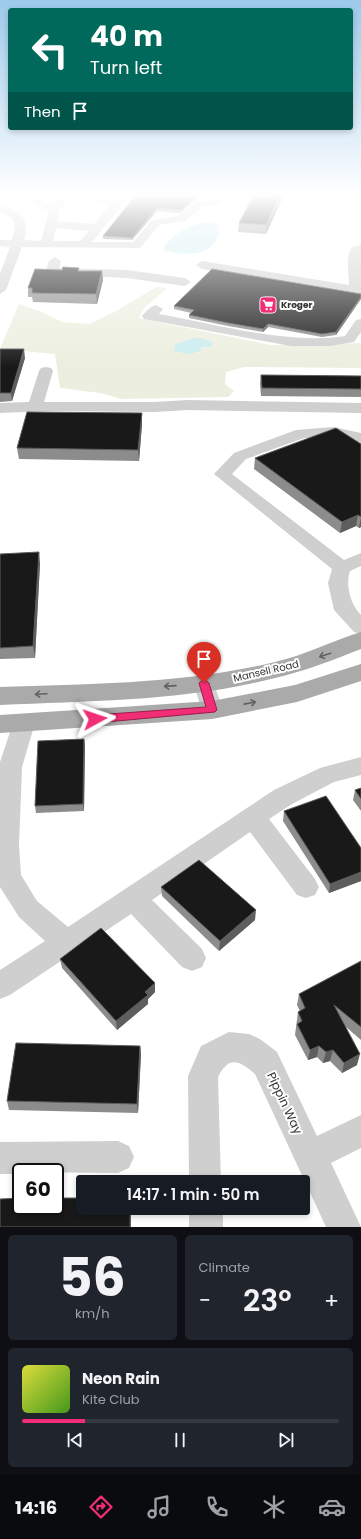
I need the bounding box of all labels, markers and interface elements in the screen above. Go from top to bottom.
text: 40 m [90,17,163,56]
icon: left [24,24,76,76]
text: Turn left [90,55,162,80]
icon: arrive [69,100,91,122]
text: Then [24,101,61,122]
supermarket icon: Kroger [258,295,278,315]
place label: Kroger [281,299,313,311]
pin [187,642,221,683]
icon: arrive [193,648,215,670]
one-way arrow [319,652,332,659]
street label: Mansell Road [232,656,300,686]
one-way arrow [164,683,177,690]
one-way arrow [35,691,48,698]
position arrow [74,698,116,740]
one-way arrow [243,699,256,707]
street label: Pippin Way [263,1069,307,1137]
speed limit sign: 60 [12,1163,64,1215]
text: 14:17 · 1 min · 50 m [127,1184,259,1205]
text: 56 [59,1241,126,1314]
text: Climate [199,1258,250,1277]
text: 23° [243,1279,292,1322]
text: − [199,1285,211,1316]
text: + [324,1285,339,1316]
text: km/h [75,1304,110,1323]
text: Neon Rain [82,1368,160,1389]
text: Kite Club [82,1390,140,1409]
icon: previous [64,1429,86,1451]
icon: pause [169,1429,191,1451]
icon: next [275,1429,297,1451]
icon: directions [87,1493,115,1521]
icon: music [145,1493,173,1521]
icon: phone [203,1493,231,1521]
icon: climate [260,1493,288,1521]
icon: car [318,1493,346,1521]
text: 14:16 [15,1495,57,1520]

